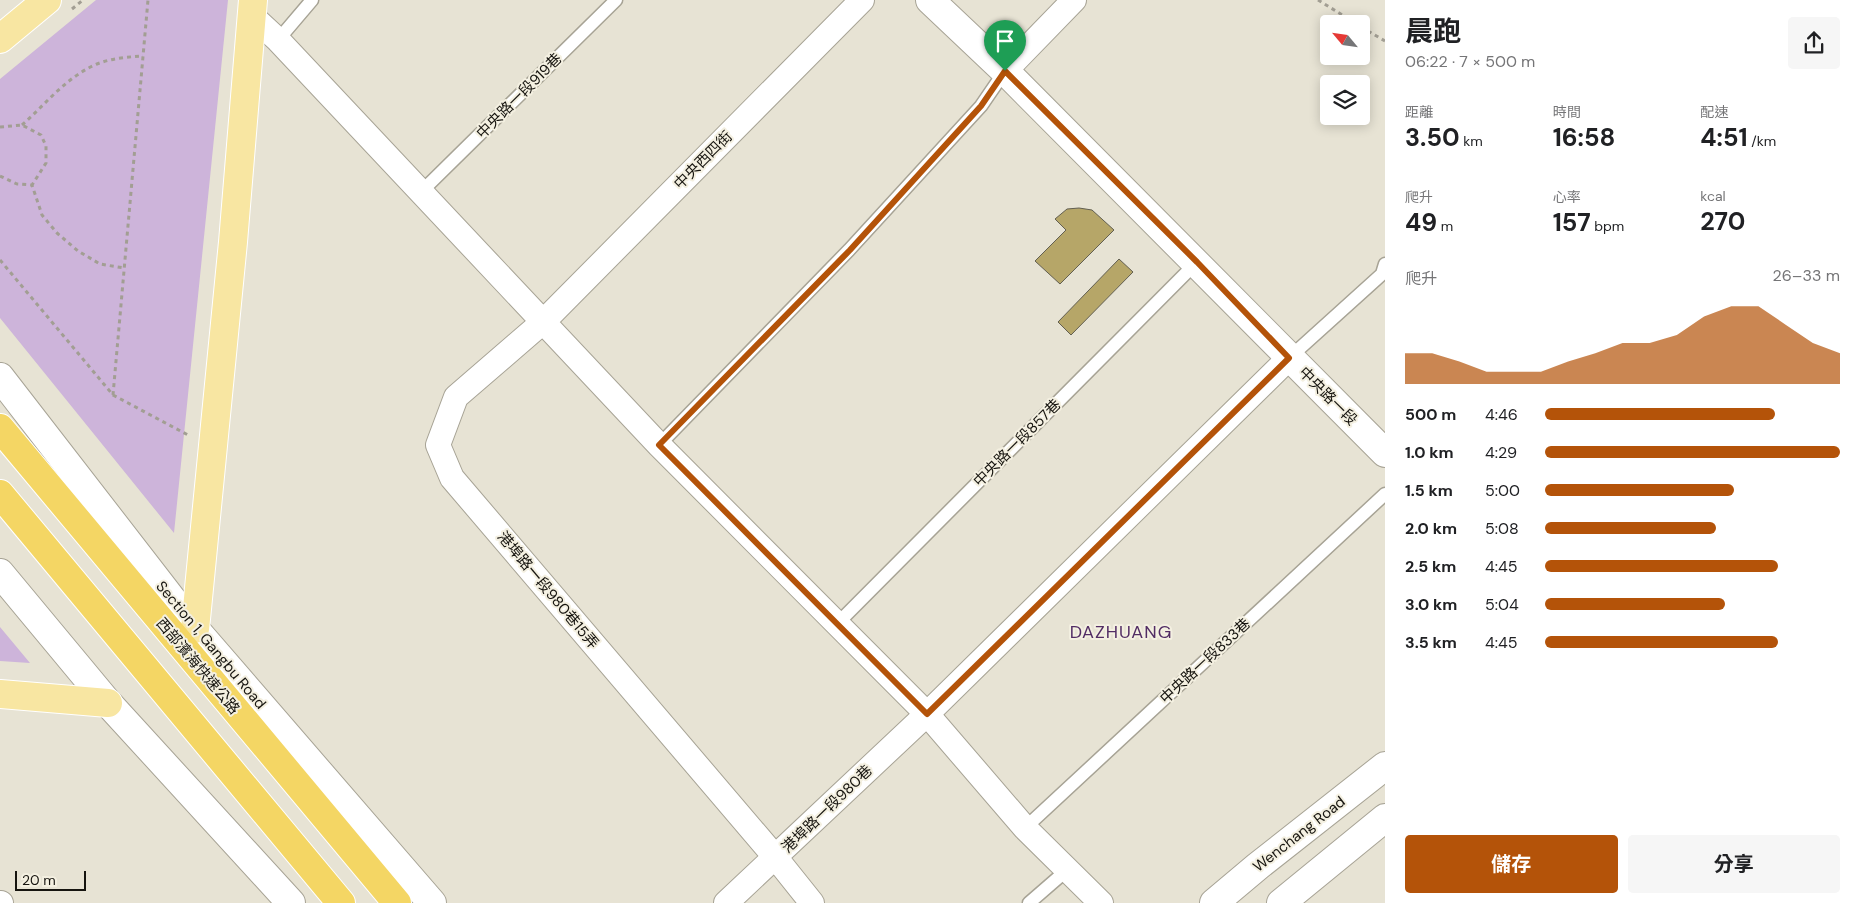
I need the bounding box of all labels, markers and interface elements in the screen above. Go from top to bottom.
text: 晨跑 [1405,13,1461,50]
north arrow [1320,15,1370,65]
map controls [1320,15,1370,125]
button: share [1788,17,1840,69]
pin [984,20,1026,71]
icon: arrive [991,27,1019,55]
street label: 中央路一段919巷 [472,49,566,143]
text: 06:22 · 7 × 500 m [1405,51,1535,72]
button: layers [1320,75,1370,125]
text: 距離 [1405,103,1433,121]
text: 時間 [1553,103,1581,121]
text: 配速 [1700,103,1728,121]
text: 3.50 [1405,121,1460,154]
text: 16:58 [1553,121,1615,154]
text: 4:51 [1700,121,1748,154]
street label: 中央西四街 [669,126,737,194]
text: km [1460,132,1483,150]
text: /km [1748,132,1776,150]
text: kcal [1700,187,1726,205]
text: 爬升 [1405,188,1433,206]
text: 心率 [1553,188,1581,206]
text: 270 [1700,205,1745,238]
text: 49 [1405,206,1437,239]
text: 157 [1553,206,1591,239]
text: m [1437,217,1453,235]
text: bpm [1591,217,1624,235]
text: 26–33 m [1773,265,1840,286]
text: 爬升 [1405,268,1437,289]
street label: 中央路一段 [1294,362,1362,430]
street label: 中央路一段857巷 [969,395,1065,491]
text: 500 m [1405,404,1456,425]
text: 4:46 [1485,404,1518,425]
text: 1.0 km [1405,442,1454,463]
text: 4:29 [1485,442,1517,463]
text: 1.5 km [1405,480,1453,501]
text: 5:00 [1485,480,1520,501]
text: 2.0 km [1405,518,1457,539]
text: 5:08 [1485,518,1519,539]
street label: 港埠路一段980巷15弄 [493,527,603,653]
text: 2.5 km [1405,556,1456,577]
text: 4:45 [1485,556,1517,577]
street label: Section 1, Gangbu Road [151,577,271,713]
text: 3.0 km [1405,594,1457,615]
text: 5:04 [1485,594,1519,615]
street label: 西部濱海快速公路 [152,614,244,718]
street label: 中央路一段833巷 [1155,614,1255,708]
district label: DAZHUANG [1070,620,1172,644]
text: 3.5 km [1405,632,1457,653]
text: 4:45 [1485,632,1517,653]
street label: 港埠路一段980巷 [777,761,877,857]
street label: Wenchang Road [1249,792,1349,876]
button: 儲存 [1405,835,1618,893]
button: 分享 [1628,835,1840,893]
scale bar [15,868,86,891]
text: 20 m [22,871,56,889]

